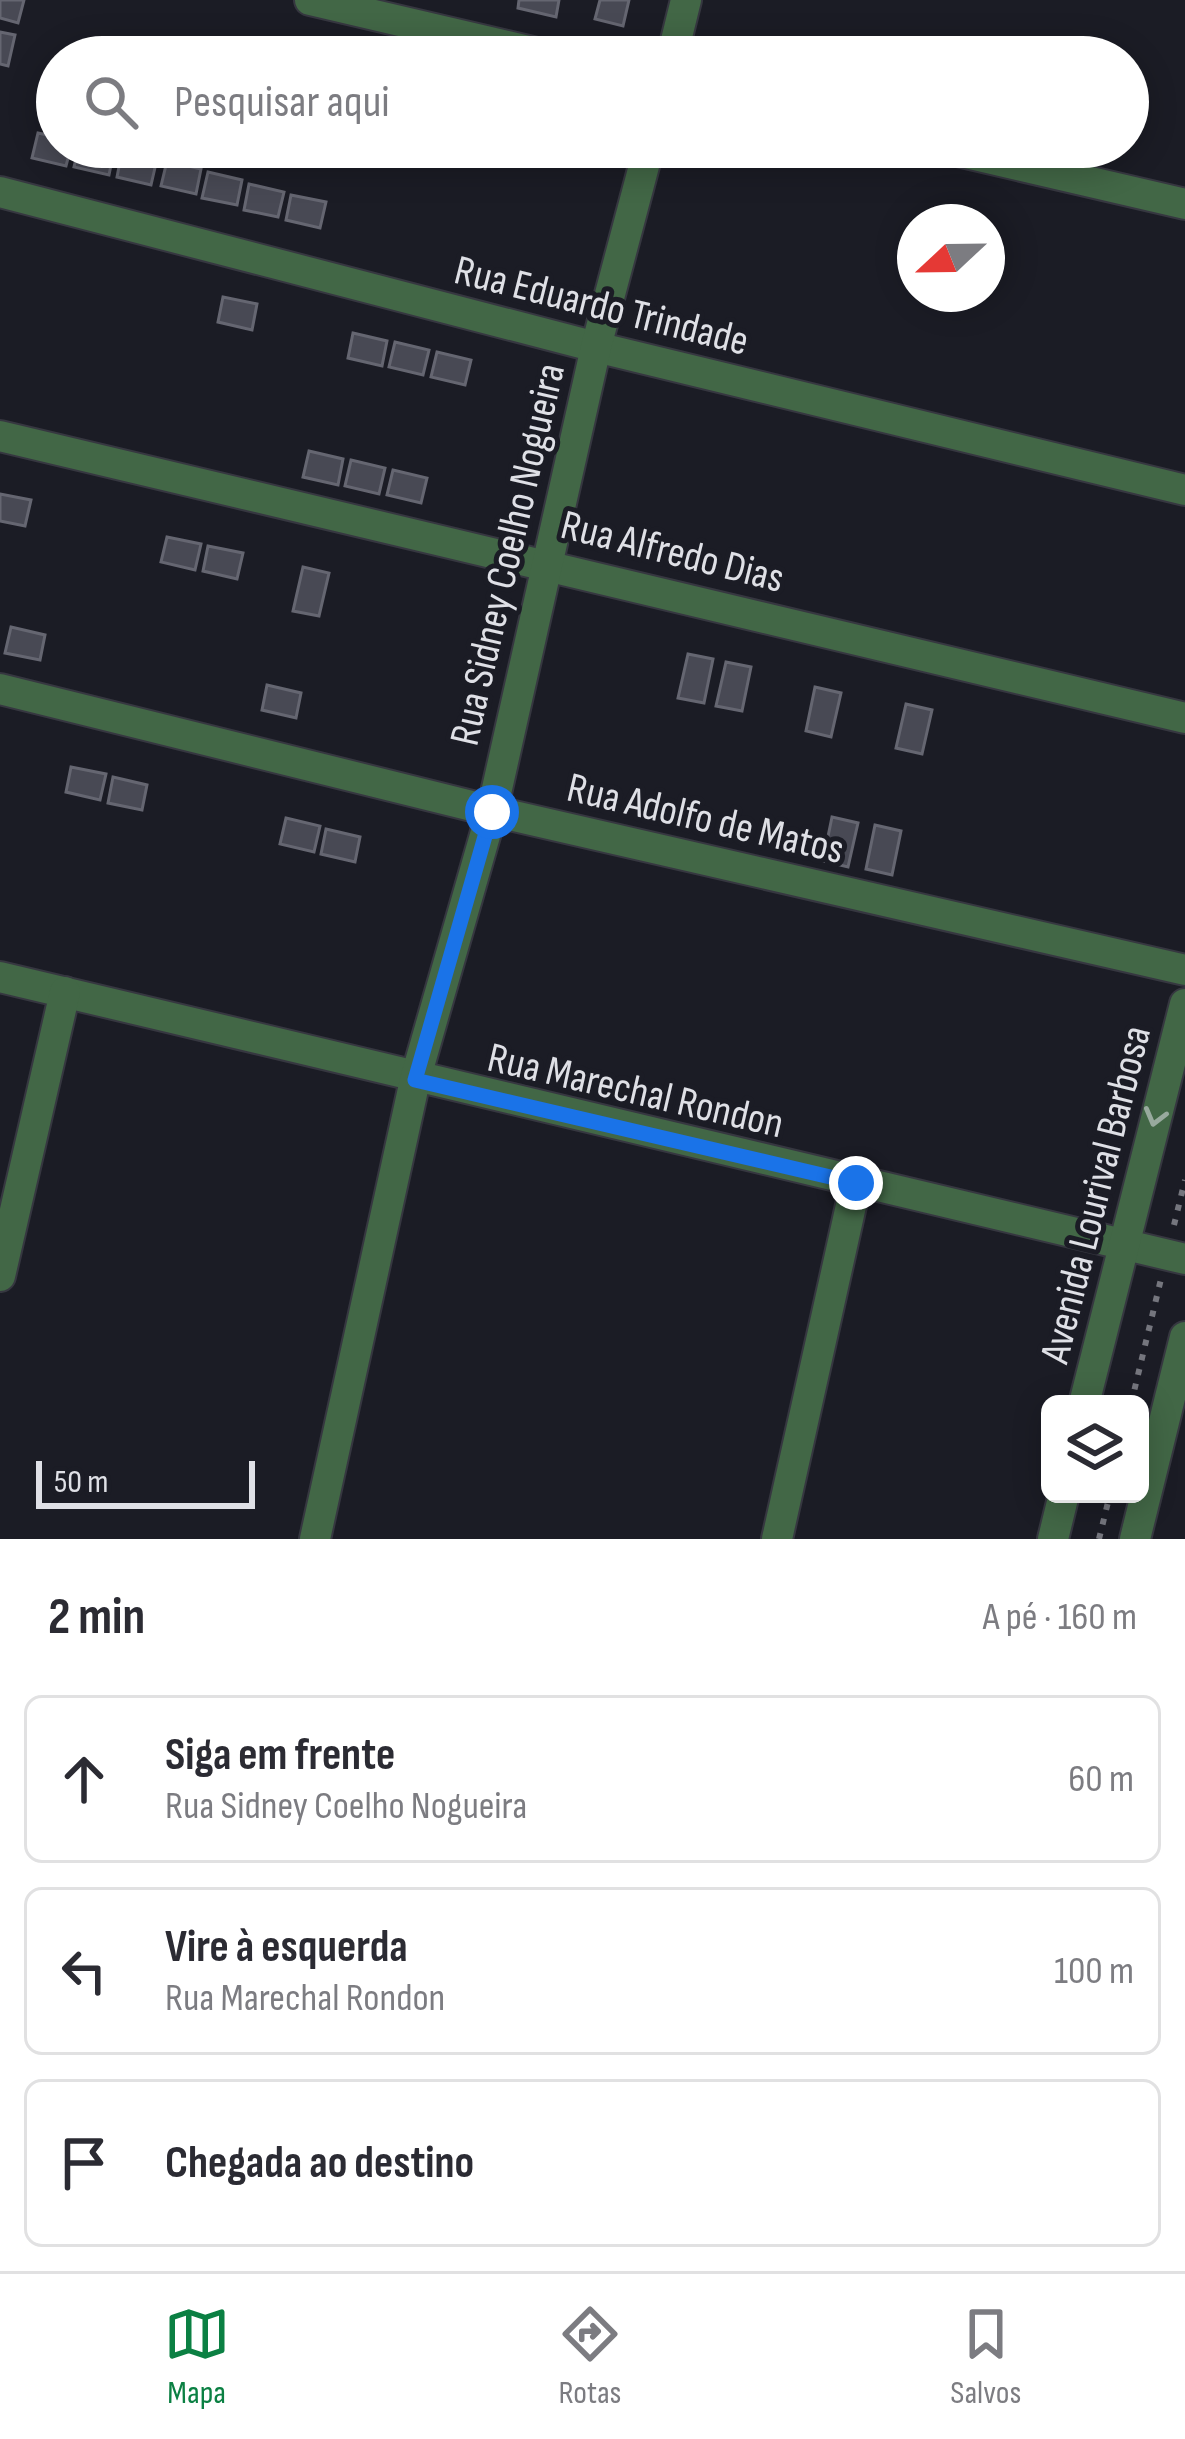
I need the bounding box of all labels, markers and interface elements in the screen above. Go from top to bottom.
search box [36,36,1149,168]
icon: search [78,69,144,135]
text: Pesquisar aqui [174,75,390,130]
north arrow [897,204,1005,312]
street label: Rua Eduardo Trindade [449,245,754,368]
street label: Rua Sidney Coelho Nogueira [440,359,577,750]
street label: Rua Alfredo Dias [556,500,789,605]
street label: Rua Adolfo de Matos [562,763,849,876]
route start [465,785,519,839]
street label: Avenida Lourival Barbosa [1030,1021,1163,1369]
street label: Rua Marechal Rondon [483,1033,788,1150]
one-way arrow [1144,1106,1169,1126]
route end [829,1156,883,1210]
map controls [1041,1395,1149,1503]
button: layers [1041,1395,1149,1503]
scale bar [36,1455,255,1508]
text: 50 m [54,1462,108,1502]
text: 2 min [48,1587,145,1648]
text: A pé · 160 m [983,1594,1137,1641]
text: Siga em frente [165,1728,395,1783]
icon: ahead [51,1746,117,1812]
text: 60 m [1068,1756,1134,1803]
text: Rua Sidney Coelho Nogueira [165,1783,527,1830]
text: Vire à esquerda [165,1920,408,1975]
icon: left [51,1938,117,2004]
text: 100 m [1054,1948,1134,1995]
text: Rua Marechal Rondon [165,1975,445,2022]
icon: arrive [51,2130,117,2196]
text: Chegada ao destino [165,2136,474,2191]
tab: Mapa [164,2301,230,2413]
tab: Rotas [557,2301,623,2413]
tab: Salvos [950,2301,1021,2413]

